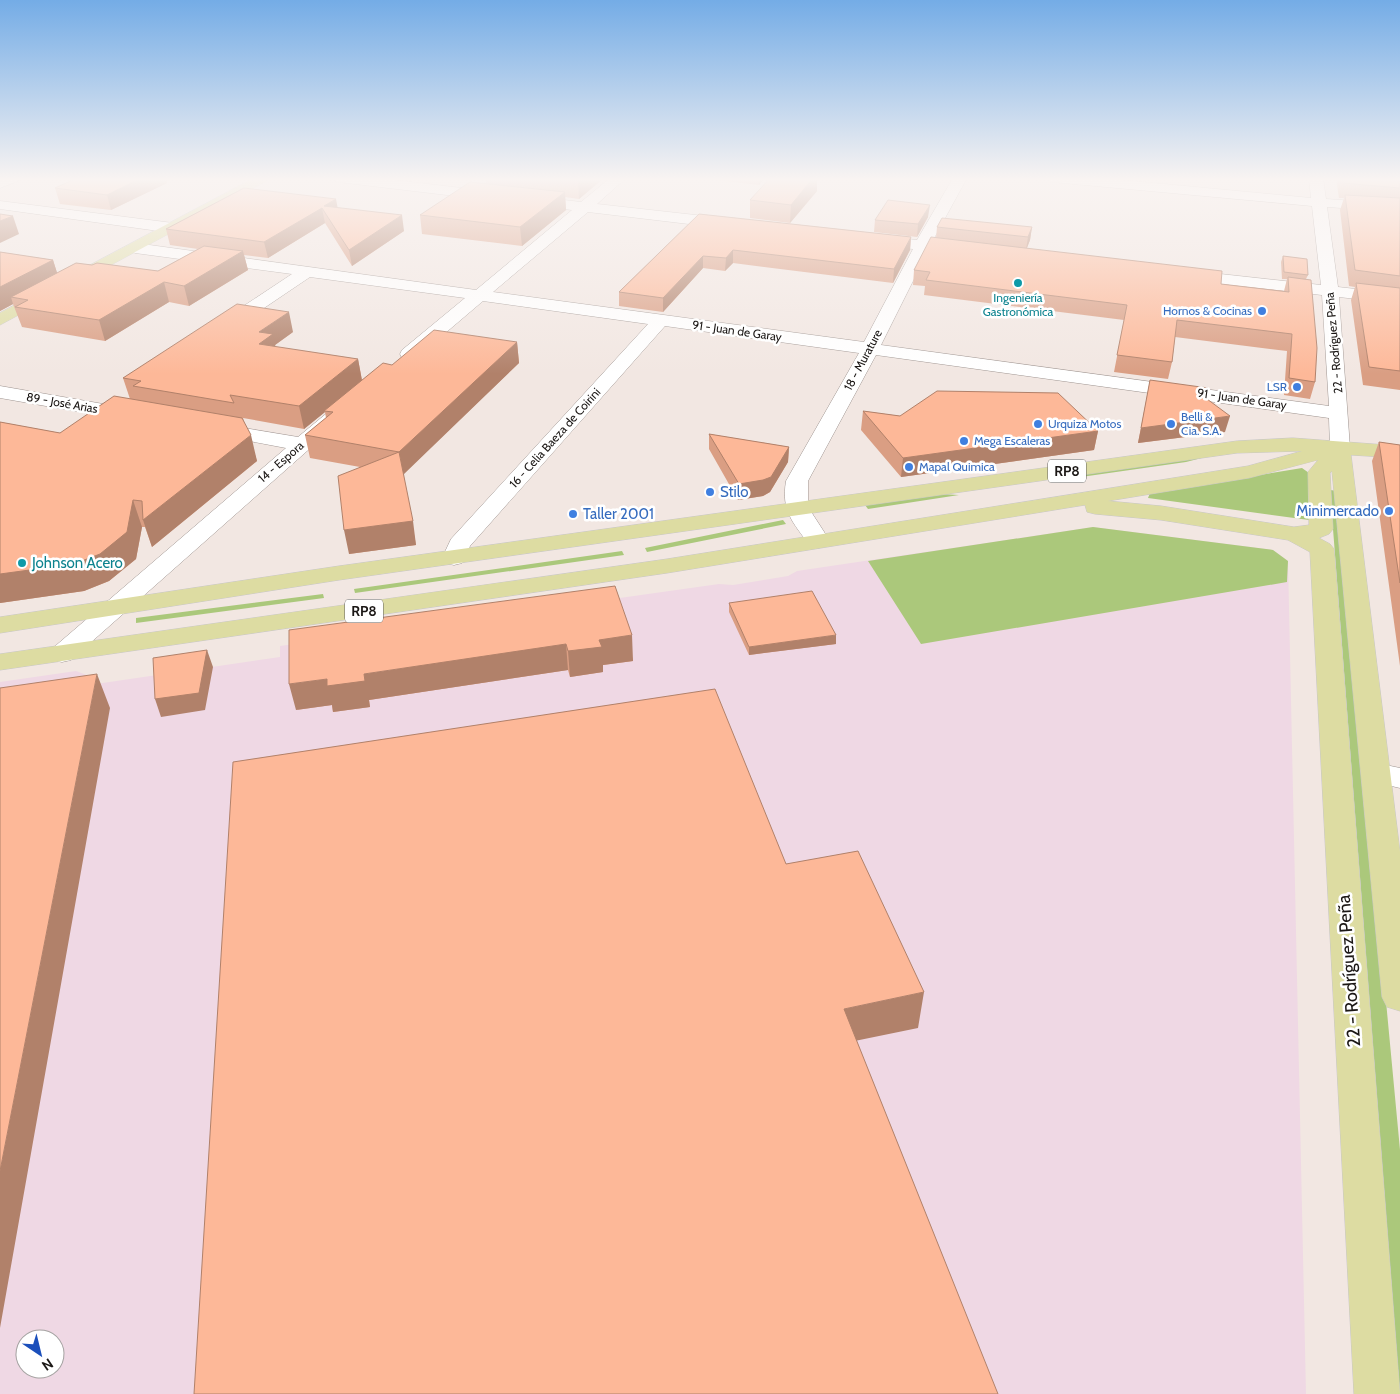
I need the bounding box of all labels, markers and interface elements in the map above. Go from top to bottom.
marker: Ingeniería Gastronómica [1012,277,1024,289]
place label: Ingeniería Gastronómica [983,290,1054,319]
street label: 22 - Rodríguez Peña [1322,291,1345,394]
place label: Hornos & Cocinas [1163,303,1252,318]
marker: Hornos & Cocinas [1256,305,1268,317]
street label: 91 - Juan de Garay [691,317,783,344]
street label: 18 - Murature [840,327,885,393]
place label: LSR [1267,379,1288,394]
marker: LSR [1291,381,1303,393]
street label: 16 - Celia Baeza de Coirini [506,385,603,491]
street label: 91 - Juan de Garay [1196,385,1288,412]
street label: 89 - José Arias [25,389,99,416]
place label: Belli & Cia. S.A. [1181,409,1222,438]
place label: Urquiza Motos [1048,416,1121,431]
marker: Urquiza Motos [1032,418,1044,430]
marker: Belli & Cia. S.A. [1165,418,1177,430]
place label: Mega Escaleras [974,433,1050,448]
marker: Mega Escaleras [958,435,970,447]
street label: 14 - Espora [255,438,307,486]
place label: Mapal Quimica [919,459,995,474]
road number: RP8 [1048,460,1086,482]
marker: Mapal Quimica [903,461,915,473]
place label: Stilo [720,483,749,501]
marker: Stilo [704,486,716,498]
place label: Minimercado [1296,502,1379,520]
place label: Taller 2001 [583,505,654,523]
marker: Minimercado [1383,505,1395,517]
marker: Taller 2001 [567,508,579,520]
place label: Johnson Acero [31,554,123,572]
marker: Johnson Acero [16,557,28,569]
road number: RP8 [345,600,383,622]
street label: 22 - Rodríguez Peña [1333,894,1365,1048]
north arrow [15,1329,65,1379]
text: N [38,1354,57,1375]

